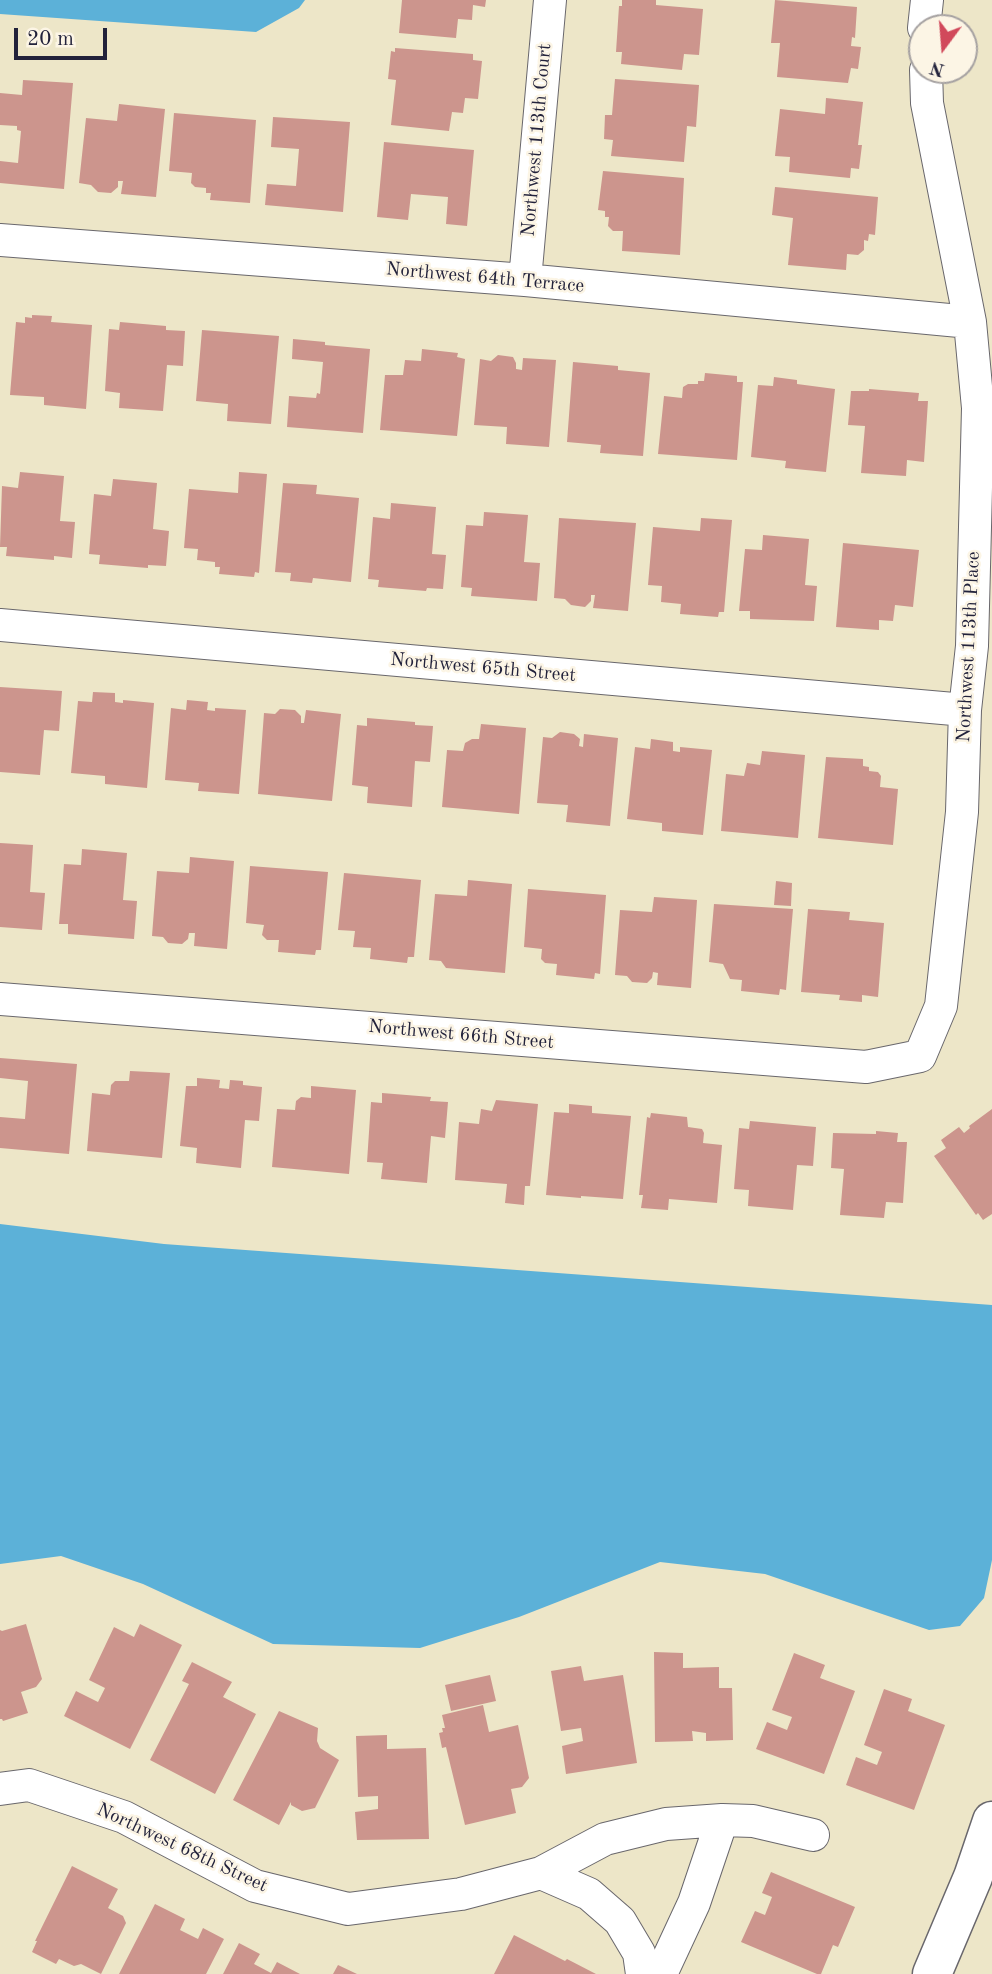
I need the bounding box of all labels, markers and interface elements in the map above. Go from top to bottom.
scale bar [18,14,110,58]
north arrow [908,14,978,84]
text: 20 m [27,29,74,50]
street label: Northwest 113th Court [517,43,557,237]
text: N [928,57,947,79]
street label: Northwest 64th Terrace [385,258,585,298]
street label: Northwest 113th Place [953,551,985,743]
street label: Northwest 65th Street [389,649,577,687]
street label: Northwest 66th Street [367,1016,555,1054]
street label: Northwest 68th Street [93,1798,271,1898]

